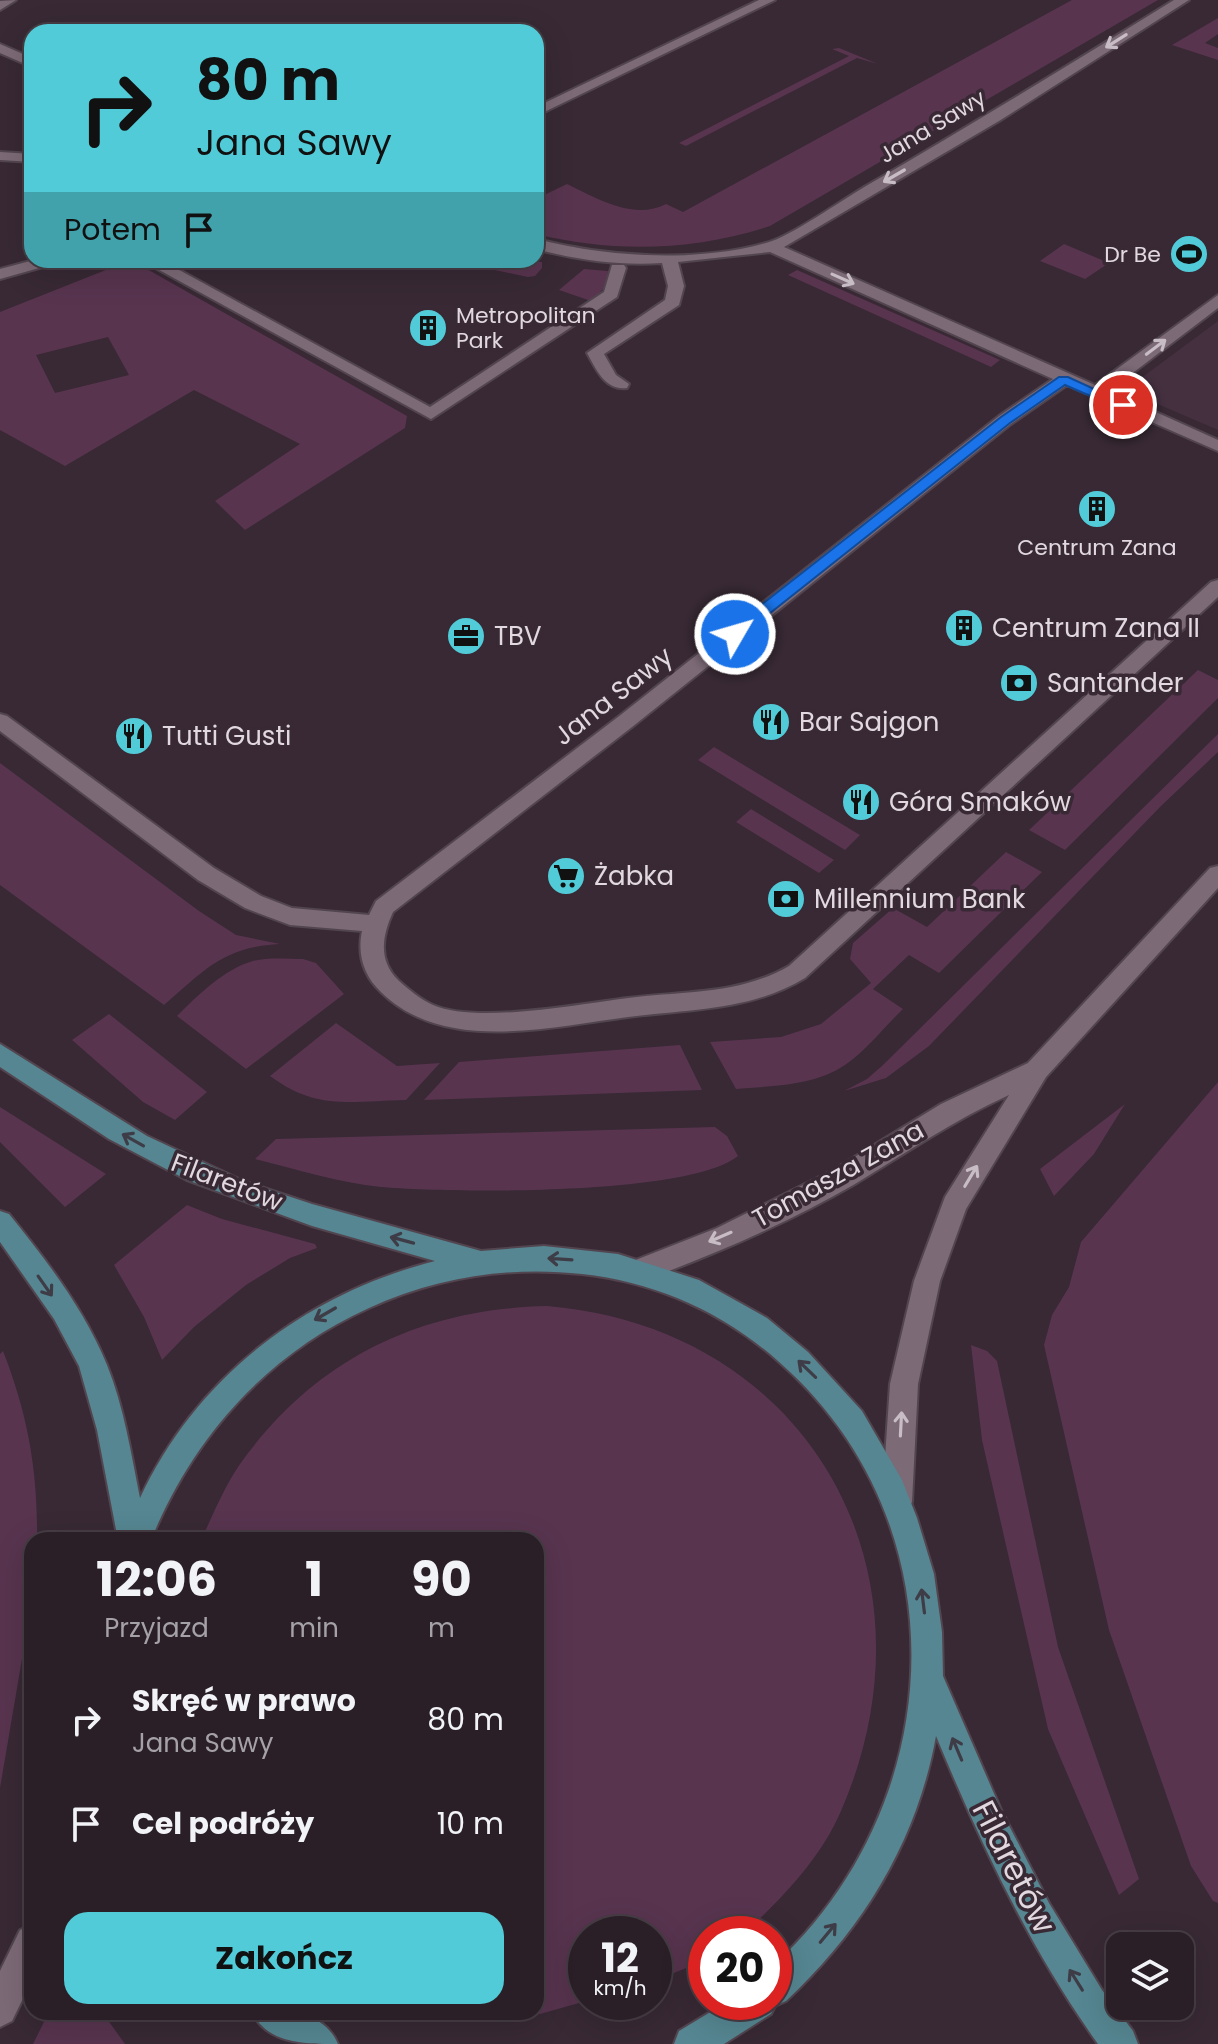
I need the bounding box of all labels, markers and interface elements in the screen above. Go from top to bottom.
one-way arrow [1106,33,1128,50]
text: 80 m [196,41,340,120]
icon: right [64,56,168,160]
street label: Jana Sawy [873,82,992,171]
text: Jana Sawy [196,117,392,168]
one-way arrow [883,168,906,184]
text: Potem [64,208,161,251]
icon: arrive [177,208,221,252]
sports icon: Dr Be [1168,233,1210,275]
place label: Dr Be [1104,239,1161,270]
one-way arrow [831,273,855,288]
place label: Metropolitan Park [456,300,596,356]
building icon: Metropolitan Park [407,307,449,349]
one-way arrow [1145,338,1167,355]
pin [1089,371,1157,439]
icon: arrive [1101,383,1145,427]
building icon: Centrum Zana [1076,488,1118,530]
place label: Centrum Zana [1017,532,1177,563]
position arrow [693,592,777,676]
building icon: Centrum Zana II [943,607,985,649]
place label: Centrum Zana II [992,610,1200,646]
office icon: TBV [445,615,487,657]
place label: TBV [494,618,542,654]
street label: Jana Sawy [546,638,680,754]
bank icon: Santander [998,662,1040,704]
place label: Santander [1047,665,1184,701]
restaurant icon: Bar Sajgon [750,701,792,743]
place label: Bar Sajgon [799,704,939,740]
restaurant icon: Tutti Gusti [113,715,155,757]
place label: Tutti Gusti [162,718,291,754]
restaurant icon: Góra Smaków [840,781,882,823]
place label: Góra Smaków [889,784,1071,820]
supermarket icon: Żabka [545,855,587,897]
place label: Żabka [594,858,674,894]
bank icon: Millennium Bank [765,878,807,920]
place label: Millennium Bank [814,881,1026,917]
street label: Tomasza Zana [746,1112,930,1236]
one-way arrow [121,1132,145,1147]
street label: Filaretów [166,1144,288,1220]
one-way arrow [964,1165,980,1188]
one-way arrow [709,1231,733,1246]
one-way arrow [389,1232,415,1247]
one-way arrow [547,1251,574,1266]
one-way arrow [37,1274,54,1296]
one-way arrow [314,1306,337,1322]
one-way arrow [797,1359,817,1378]
one-way arrow [894,1411,909,1438]
text: 12:06 [96,1546,217,1613]
text: 1 [305,1546,323,1613]
text: 90 [411,1546,472,1613]
one-way arrow [915,1589,930,1614]
text: Przyjazd [104,1610,209,1646]
text: min [289,1610,339,1646]
text: m [428,1610,455,1646]
text: Skręć w prawo [132,1679,356,1722]
icon: right [64,1698,108,1742]
text: 80 m [427,1698,504,1741]
text: Jana Sawy [132,1725,273,1761]
one-way arrow [949,1737,964,1762]
street label: Filaretów [962,1793,1067,1941]
icon: arrive [64,1802,108,1846]
text: Cel podróży [132,1802,314,1845]
text: 10 m [437,1802,504,1845]
button: Zakończ [64,1912,504,2004]
speed limit sign: 20 [688,1916,792,2020]
one-way arrow [819,1924,837,1944]
text: 12 [601,1930,639,1986]
map controls [1106,1932,1194,2020]
button: layers [1106,1932,1194,2020]
one-way arrow [1067,1969,1083,1992]
text: km/h [593,1974,647,2002]

